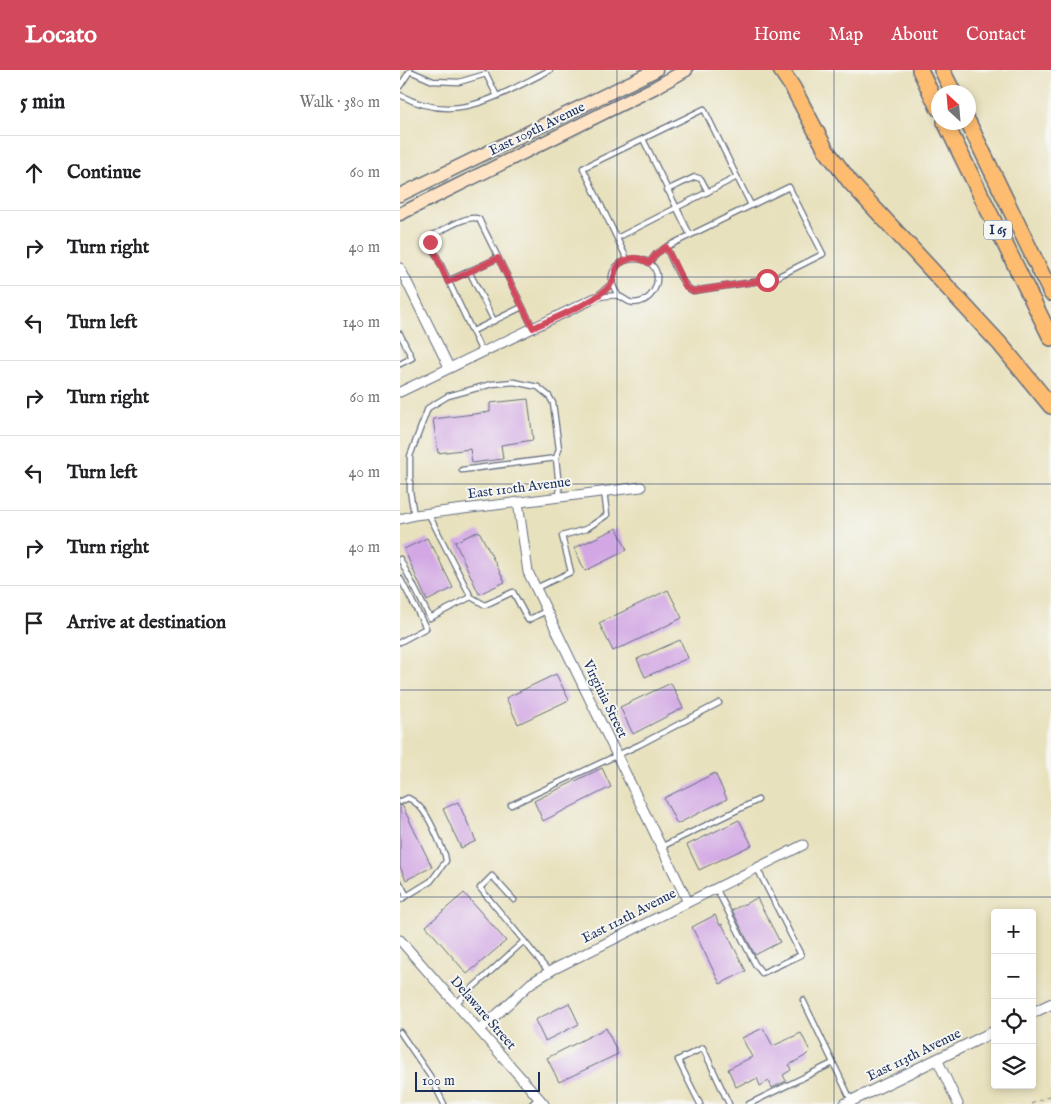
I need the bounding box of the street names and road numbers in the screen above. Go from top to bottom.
street label: East 109th Avenue [486,98,589,160]
road number: I 65 [984,220,1012,240]
street label: East 110th Avenue [466,473,572,503]
street label: Virginia Street [578,656,632,741]
street label: East 112th Avenue [579,884,680,948]
street label: Delaware Street [446,972,520,1054]
street label: East 113th Avenue [864,1024,964,1086]

